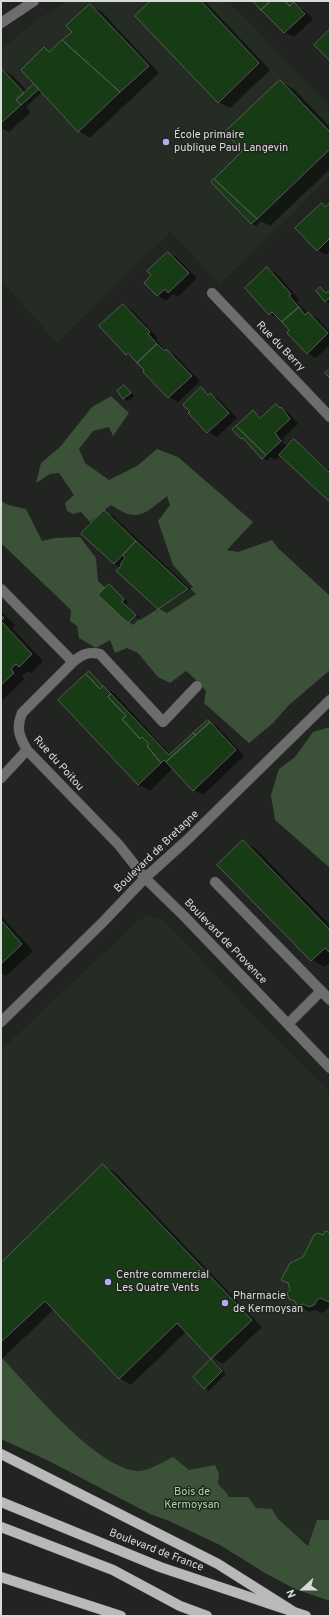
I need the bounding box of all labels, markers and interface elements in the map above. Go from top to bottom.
place label: École primaire publique Paul Langevin [174,129,288,155]
marker: École primaire publique Paul Langevin [161,137,171,147]
street label: Rue du Berry [253,319,307,375]
street label: Rue du Poitou [30,734,86,794]
street label: Boulevard de Bretagne [112,808,202,896]
street label: Boulevard de Provence [181,897,269,987]
place label: Centre commercial Les Quatre Vents [116,1269,209,1295]
marker: Centre commercial Les Quatre Vents [103,1277,113,1287]
place label: Pharmacie de Kermoysan [233,1290,303,1316]
marker: Pharmacie de Kermoysan [220,1298,230,1308]
park label: Bois de Kermoysan [164,1486,220,1512]
street label: Boulevard de France [107,1527,205,1575]
north arrow [283,1569,323,1609]
text: N [284,1587,300,1599]

